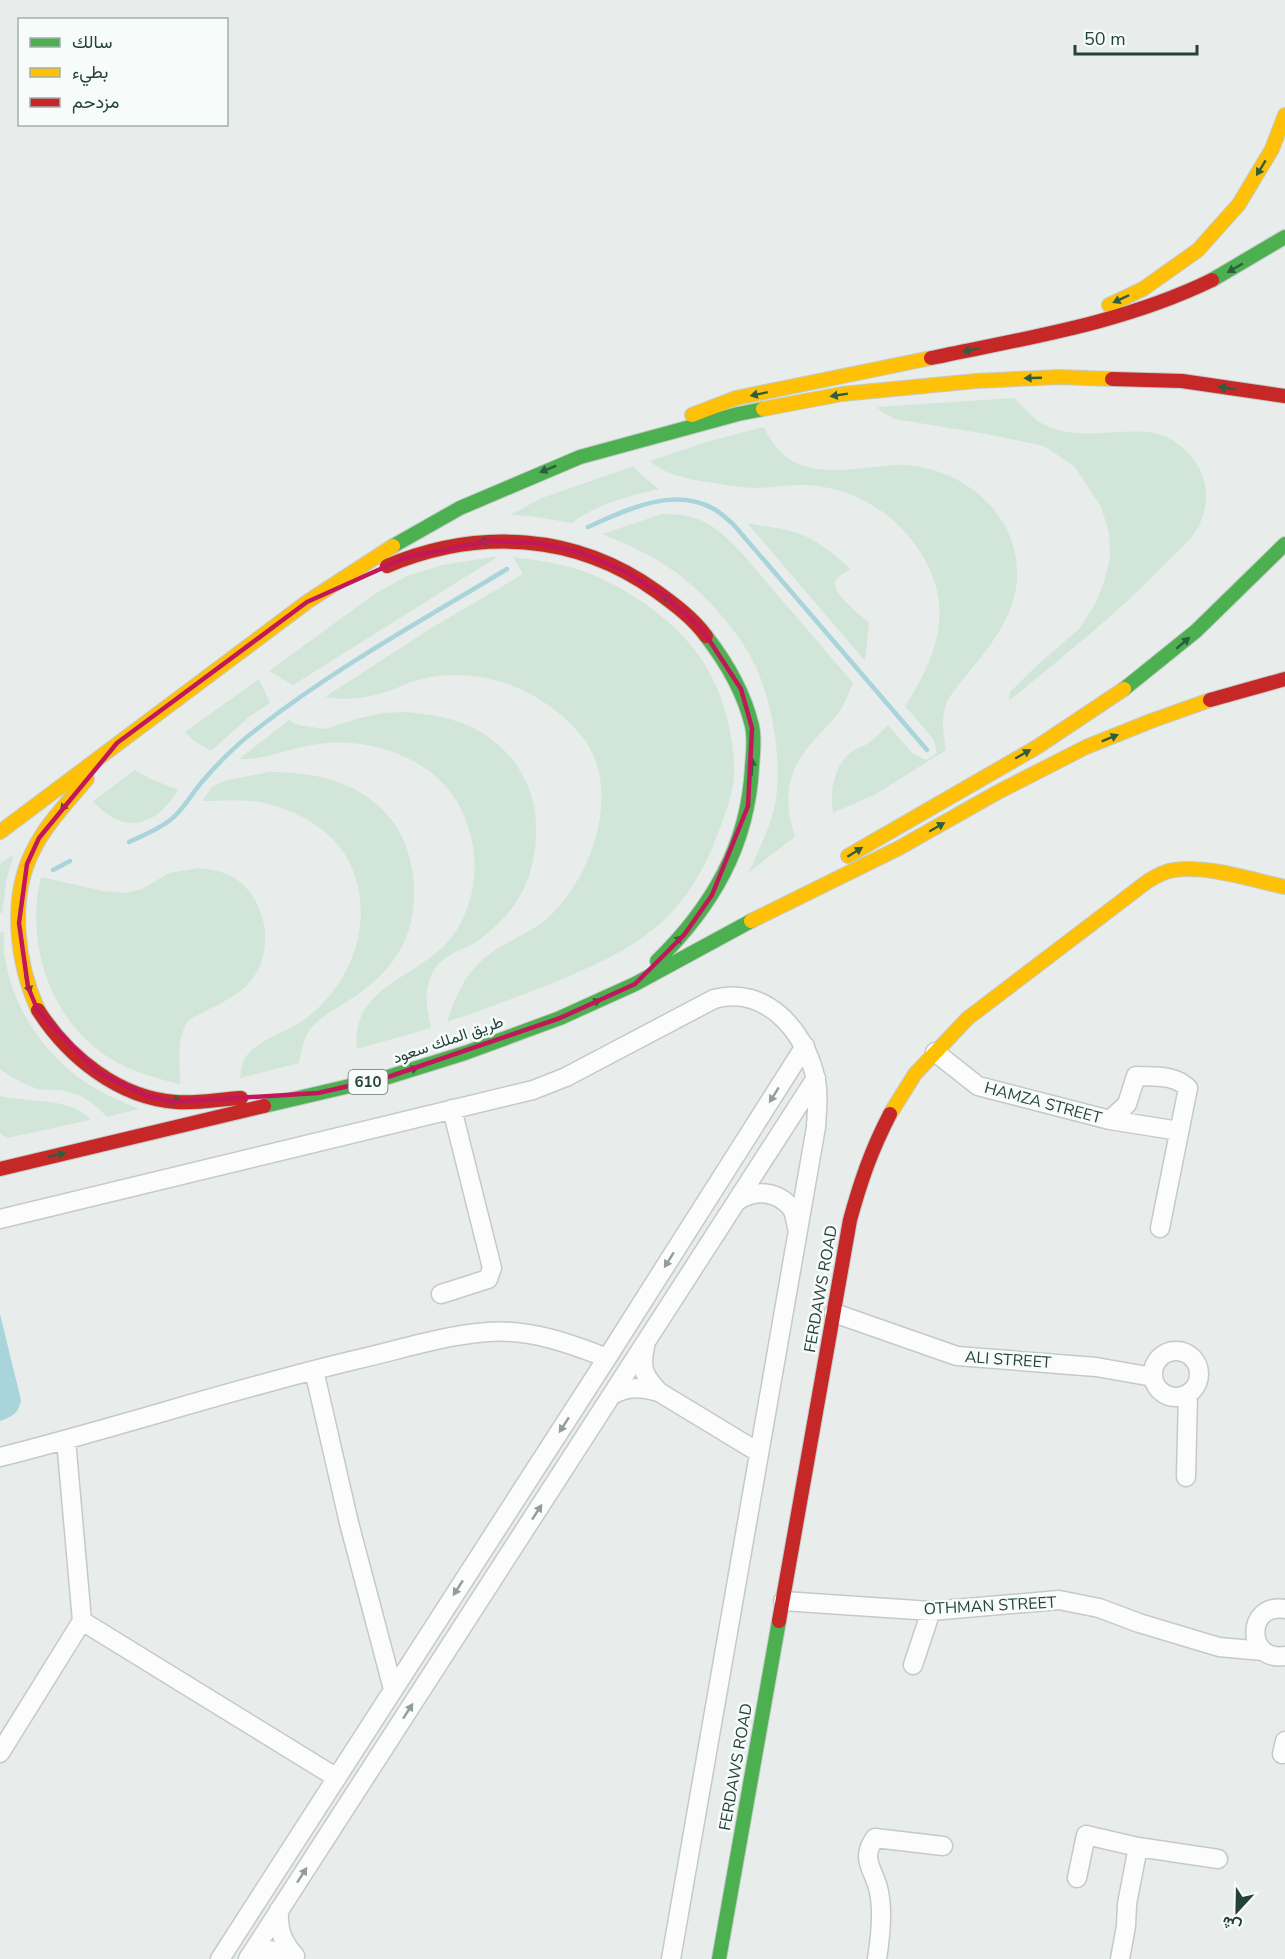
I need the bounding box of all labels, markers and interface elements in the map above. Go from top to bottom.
legend [18,18,228,126]
scale bar [1075,18,1196,56]
text: 50 m [1084,27,1126,51]
text: سالك [72,30,112,54]
text: بطيء [72,60,108,87]
text: مزدحم [72,90,119,114]
one-way arrow [1255,160,1266,176]
one-way arrow [1227,262,1243,273]
one-way arrow [1113,295,1130,304]
one-way arrow [961,346,980,355]
one-way arrow [1023,374,1042,383]
one-way arrow [1218,383,1237,392]
one-way arrow [750,390,769,399]
one-way arrow [829,390,848,399]
one-way arrow [539,464,557,474]
one-way arrow [478,537,497,546]
one-way arrow [662,594,677,607]
one-way arrow [1175,637,1190,650]
one-way arrow [1101,733,1119,742]
one-way arrow [1015,749,1032,759]
one-way arrow [748,758,757,777]
one-way arrow [61,797,73,812]
one-way arrow [929,822,946,832]
one-way arrow [847,846,863,857]
one-way arrow [669,935,683,950]
one-way arrow [24,976,34,994]
one-way arrow [584,998,602,1008]
street label: طريق الملك سعود [390,1011,506,1069]
one-way arrow [401,1065,419,1075]
road number: 610 [348,1070,388,1094]
street label: HAMZA STREET [982,1077,1104,1129]
one-way arrow [768,1087,779,1104]
one-way arrow [164,1095,183,1105]
one-way arrow [48,1150,66,1160]
street label: FERDAWS ROAD [799,1224,843,1354]
one-way arrow [664,1252,675,1268]
street label: ALI STREET [964,1346,1052,1374]
one-way arrow [559,1416,570,1433]
one-way arrow [532,1504,543,1520]
one-way arrow [453,1580,464,1596]
street label: OTHMAN STREET [923,1592,1057,1620]
street label: FERDAWS ROAD [714,1702,758,1832]
one-way arrow [403,1703,414,1719]
one-way arrow [296,1867,308,1883]
north arrow [1207,1881,1267,1941]
text: ش [1219,1910,1245,1938]

